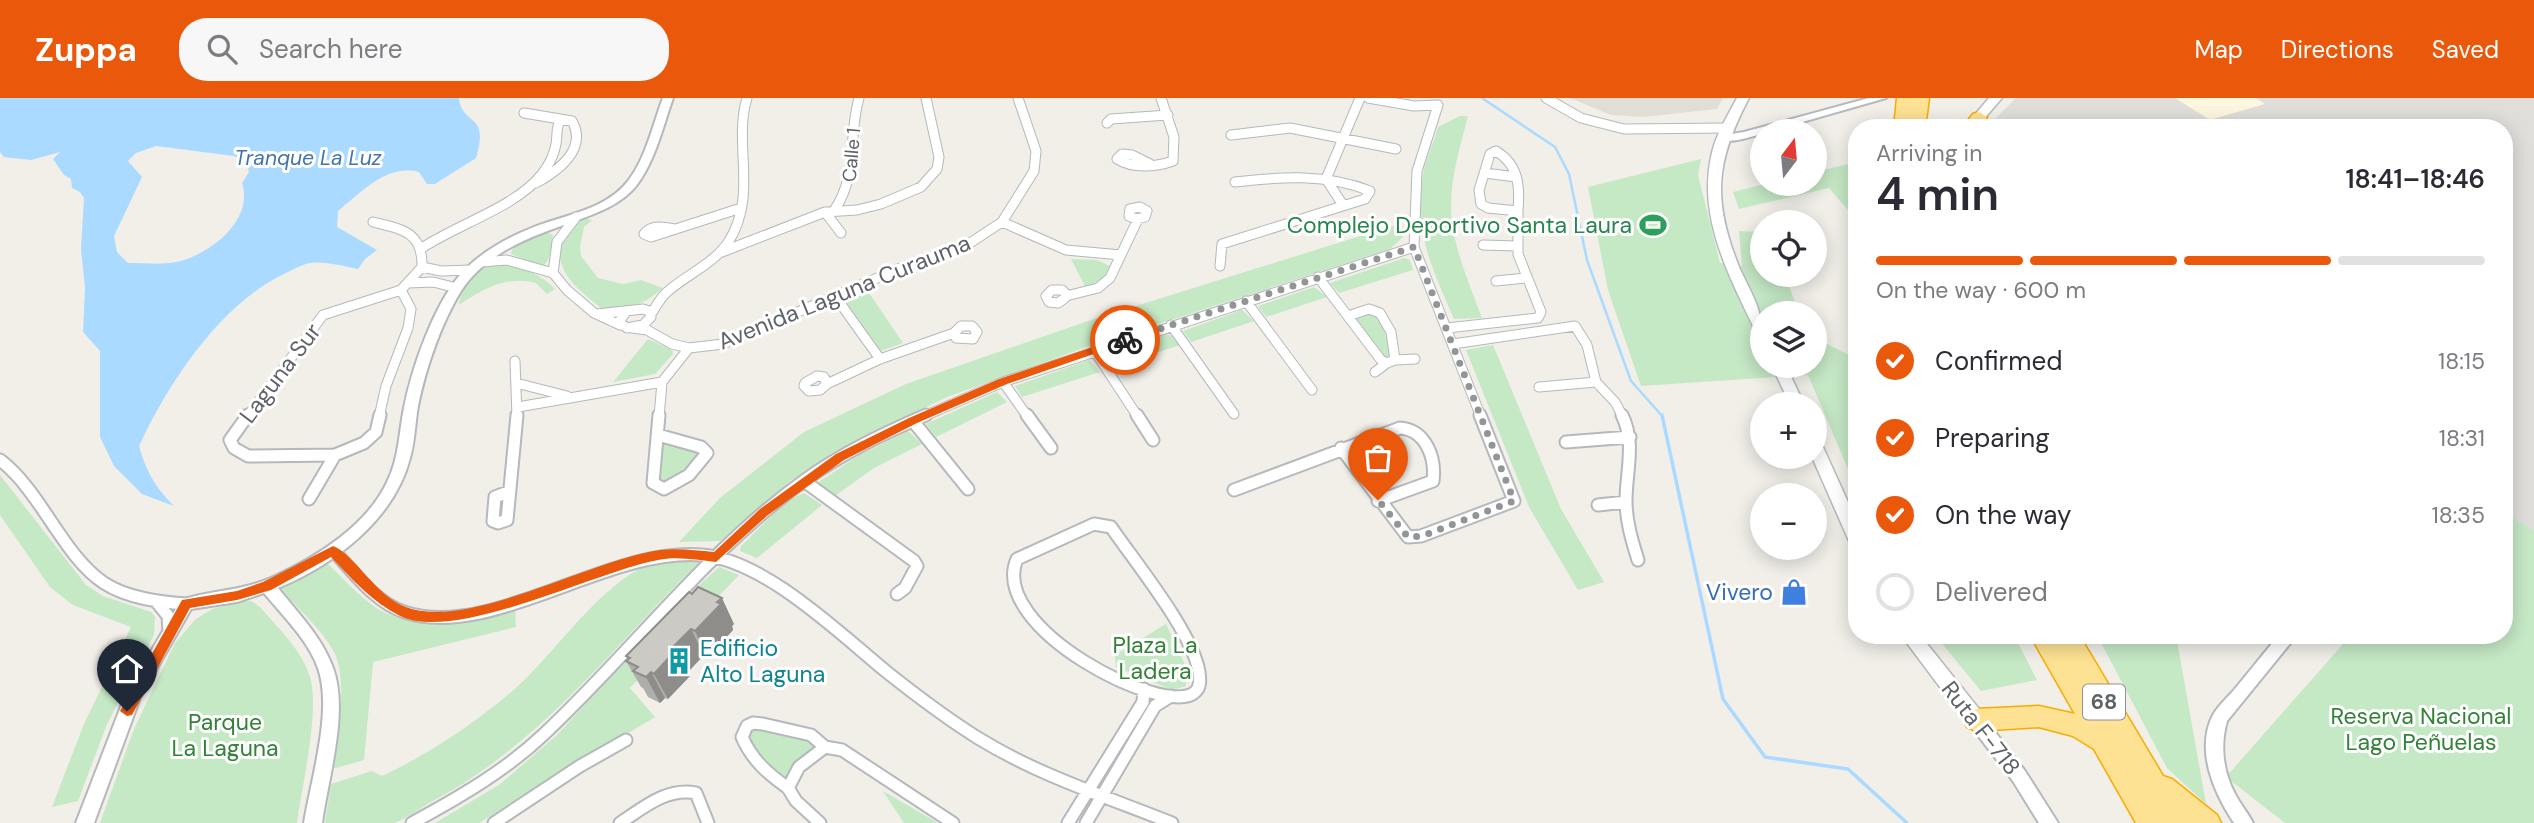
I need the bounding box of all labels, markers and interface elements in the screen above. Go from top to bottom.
search box [179,18,669,81]
text: Zuppa [35,28,137,71]
icon: search [203,30,241,68]
text: Search here [259,32,402,66]
text: Map [2195,34,2243,65]
text: Directions [2281,34,2394,65]
text: Saved [2432,34,2499,65]
north arrow [1750,119,1827,196]
map controls [1750,119,1827,560]
street label: Calle 1 [837,127,866,183]
text: Arriving in [1876,138,1982,168]
water label: Tranque La Luz [234,144,382,172]
text: 18:41–18:46 [2345,162,2485,196]
text: 4 min [1876,164,1999,224]
place label: Complejo Deportivo Santa Laura [1287,210,1632,240]
sports icon: Complejo Deportivo Santa Laura [1638,210,1668,240]
button: locate [1750,210,1827,287]
street label: Avenida Laguna Curauma [713,228,975,356]
text: On the way · 600 m [1876,275,2086,305]
button: layers [1750,301,1827,378]
courier [1090,305,1160,375]
street label: Laguna Sur [233,317,327,429]
icon: bike [1106,321,1144,359]
icon: check [1876,342,1914,380]
text: Confirmed [1935,344,2062,378]
text: 18:15 [2438,346,2485,376]
button: + [1750,392,1827,469]
icon: check [1876,419,1914,457]
text: Preparing [1935,421,2050,455]
text: 18:31 [2439,423,2485,453]
pin [1348,428,1408,500]
icon: bag [1359,439,1397,477]
button: − [1750,483,1827,560]
icon: check [1876,496,1914,534]
text: On the way [1935,498,2071,532]
text: 18:35 [2432,500,2485,530]
text: Delivered [1935,575,2048,609]
place label: Vivero [1706,577,1773,607]
shop icon: Vivero [1779,577,1809,607]
park label: Plaza La Ladera [1113,630,1197,686]
place label: Edificio Alto Laguna [700,633,825,689]
pin [97,639,157,711]
building icon: Edificio Alto Laguna [664,646,694,676]
icon: home [108,650,146,688]
street label: Ruta F-718 [1935,675,2027,781]
road number: 68 [2083,684,2125,720]
park label: Reserva Nacional Lago Peñuelas [2331,701,2511,757]
park label: Parque La Laguna [171,707,279,763]

